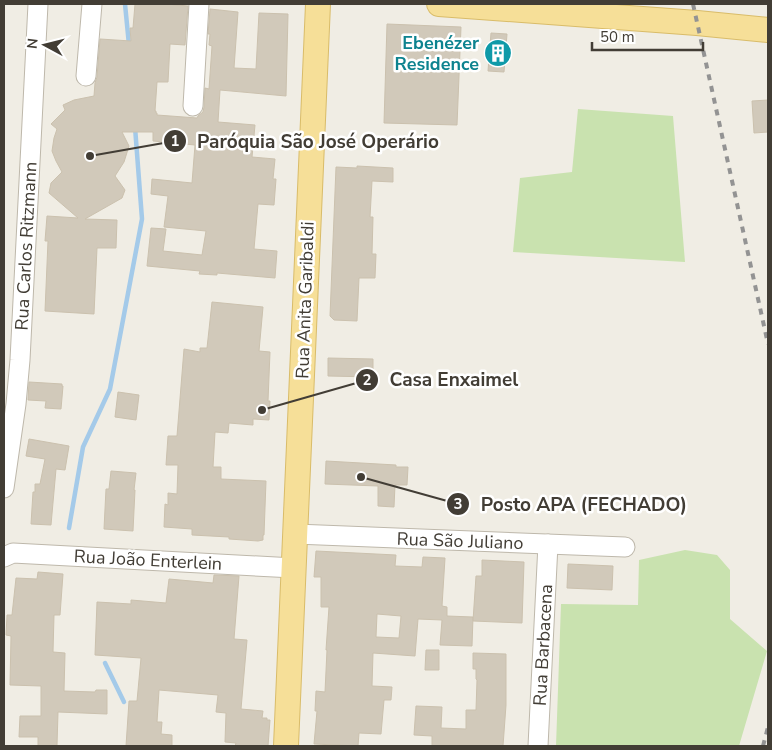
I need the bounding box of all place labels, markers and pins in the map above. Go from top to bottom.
place label: Ebenézer Residence [395,31,479,76]
building icon: Ebenézer Residence [483,38,513,68]
callout: Paróquia São José Operário [162,124,449,158]
callout: Casa Enxaimel [355,363,528,397]
callout: Posto APA (FECHADO) [446,487,697,521]

